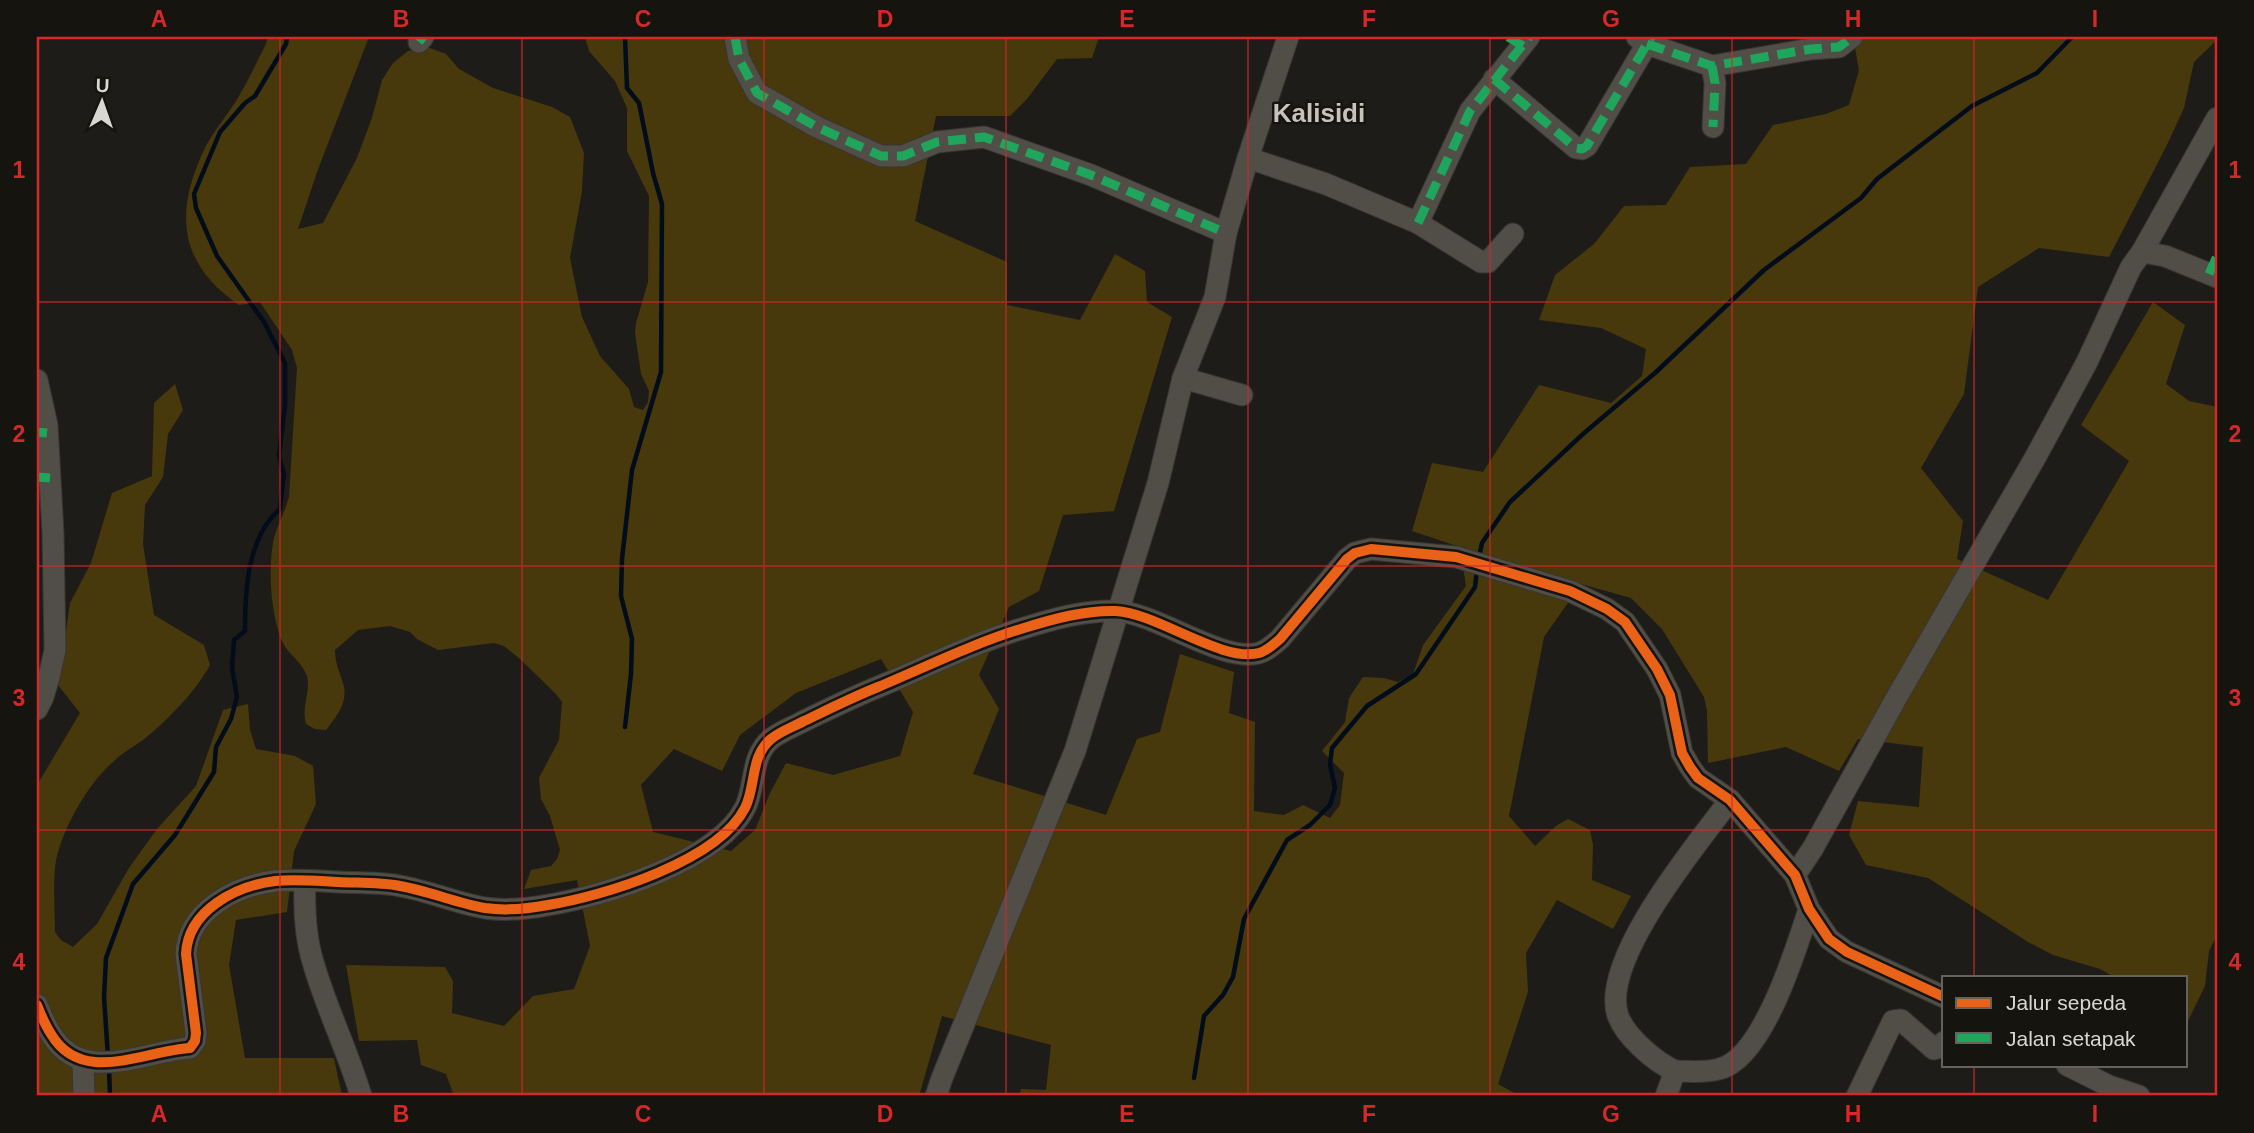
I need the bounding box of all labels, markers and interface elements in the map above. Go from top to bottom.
text: A [151,6,167,32]
text: B [393,6,409,32]
text: C [635,6,651,32]
text: D [877,6,893,32]
text: E [1119,6,1135,32]
text: F [1362,6,1376,32]
text: G [1602,6,1620,32]
text: H [1845,6,1861,32]
text: I [2092,6,2098,32]
north arrow [66,66,136,136]
text: U [95,75,110,96]
district label: Kalisidi [1273,98,1365,128]
text: 1 [13,157,26,183]
text: 1 [2229,157,2242,183]
text: 2 [13,421,25,447]
text: 2 [2229,421,2241,447]
text: 3 [13,685,25,711]
text: 3 [2229,685,2241,711]
text: 4 [13,949,26,975]
text: 4 [2229,949,2242,975]
legend [1942,976,2188,1066]
text: Jalur sepeda [2006,991,2127,1014]
text: Jalan setapak [2006,1027,2136,1050]
text: A [151,1101,167,1127]
text: B [393,1101,409,1127]
text: C [635,1101,651,1127]
text: D [877,1101,893,1127]
text: E [1119,1101,1135,1127]
text: F [1362,1101,1376,1127]
text: G [1602,1101,1620,1127]
text: H [1845,1101,1861,1127]
text: I [2092,1101,2098,1127]

